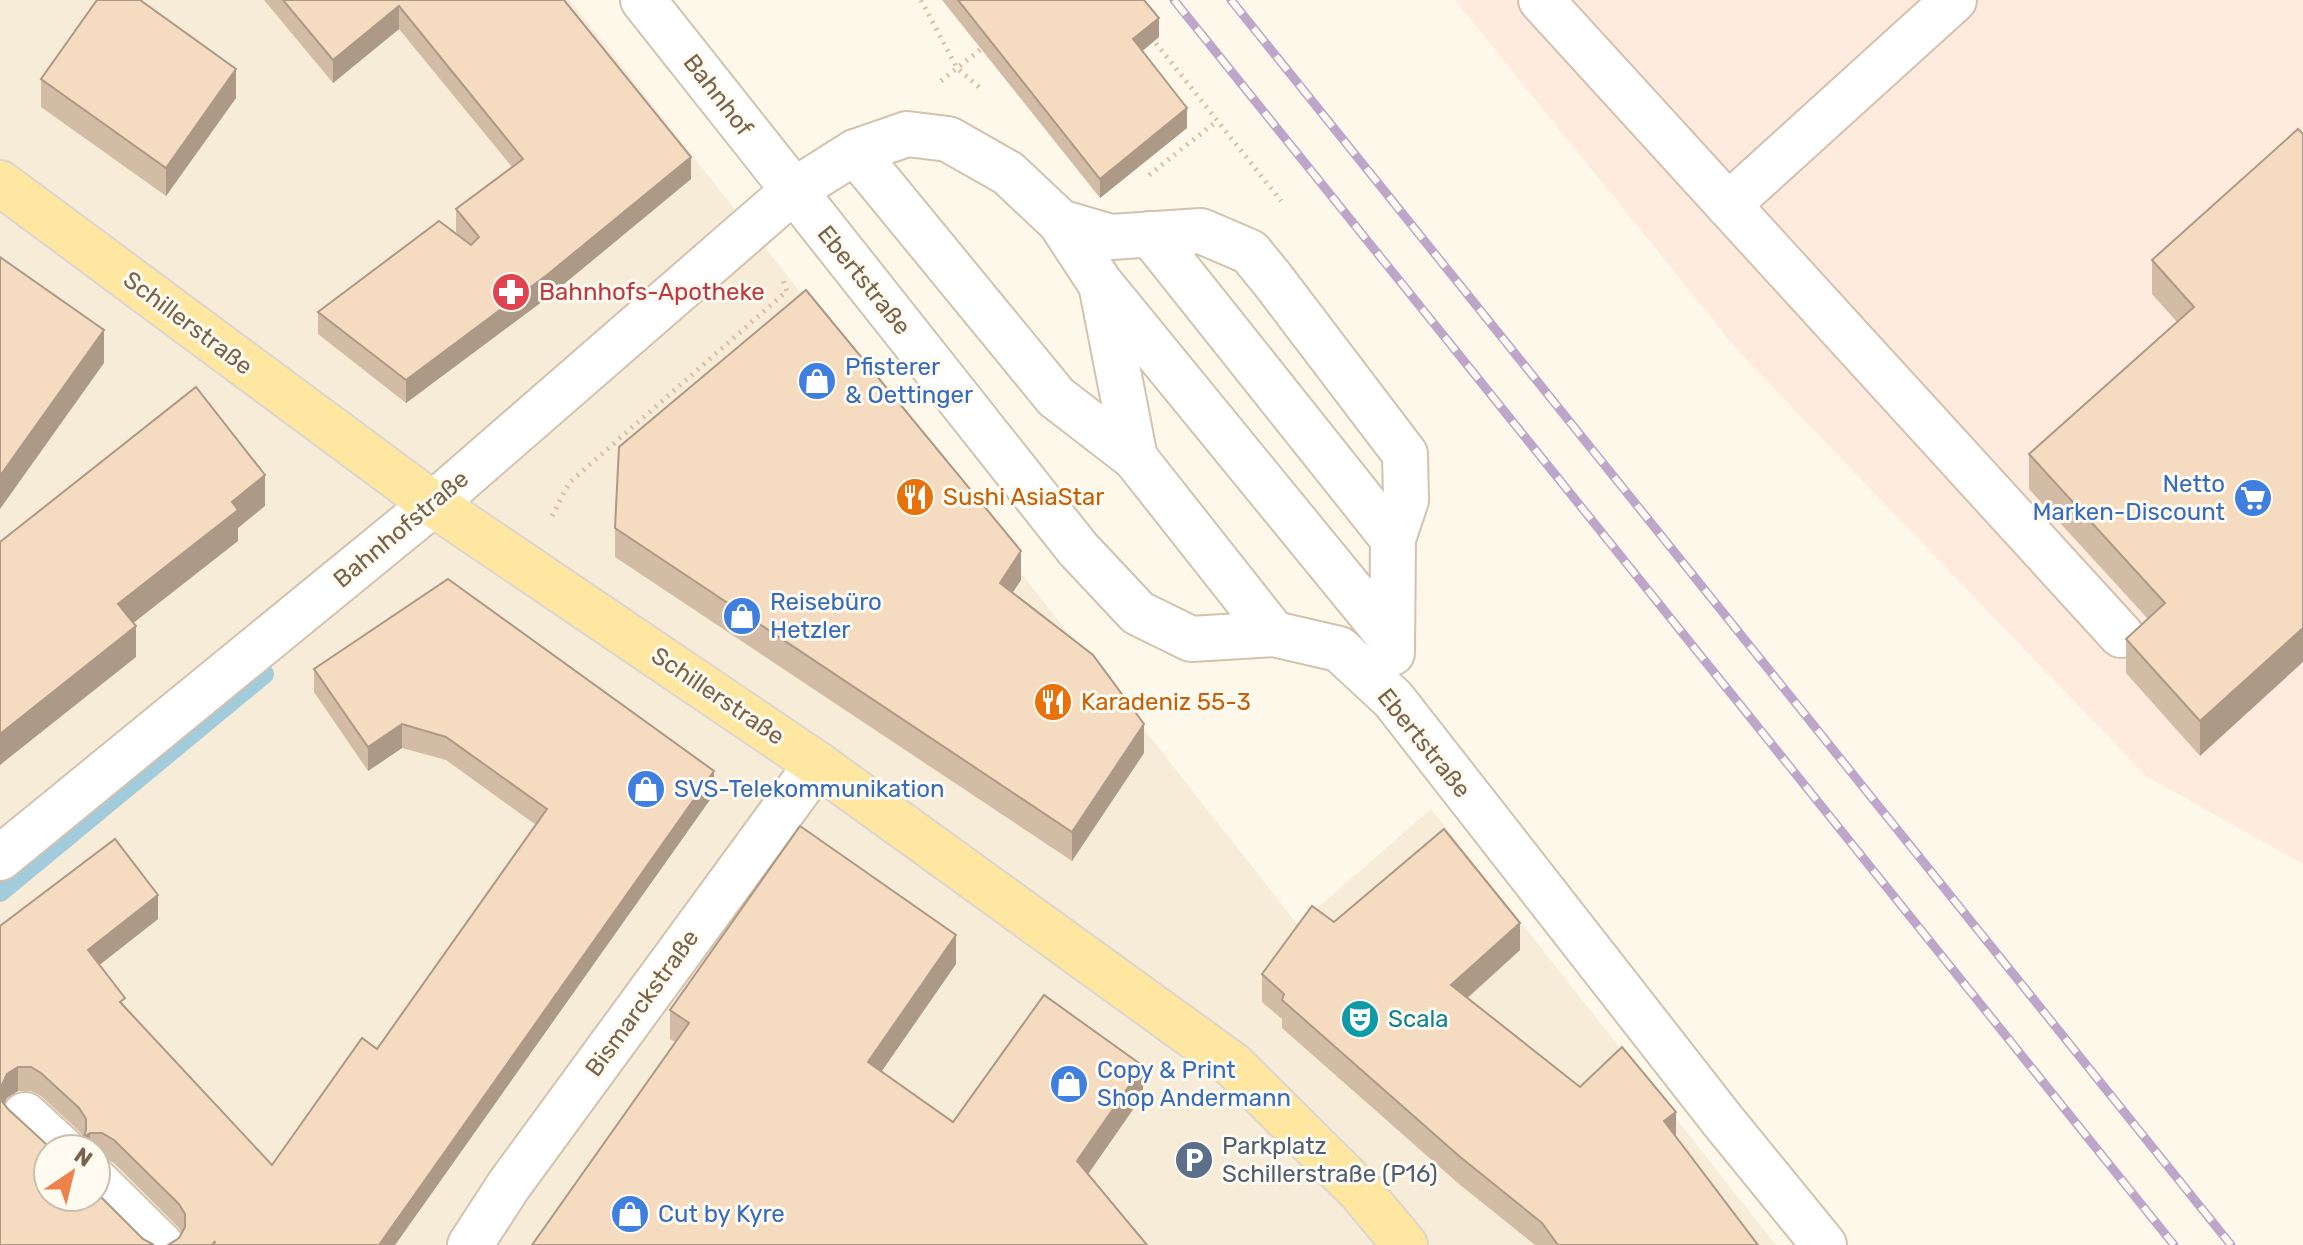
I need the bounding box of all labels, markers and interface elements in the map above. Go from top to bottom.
street label: Bahnhof [677,49,759,142]
street label: Ebertstraße [812,220,916,340]
street label: Schillerstraße [118,265,258,381]
pharmacy icon: Bahnhofs-Apotheke [490,271,532,313]
place label: Bahnhofs-Apotheke [539,278,765,306]
place label: Pfisterer & Oettinger [845,353,973,409]
shop icon: Pfisterer & Oettinger [796,360,838,402]
street label: Bahnhofstraße [328,465,474,593]
place label: Netto Marken-Discount [2033,470,2225,526]
restaurant icon: Sushi AsiaStar [894,476,936,518]
supermarket icon: Netto Marken-Discount [2232,477,2274,519]
place label: Sushi AsiaStar [943,483,1104,511]
place label: Reisebüro Hetzler [770,588,882,644]
shop icon: Reisebüro Hetzler [721,595,763,637]
street label: Schillerstraße [646,641,790,751]
restaurant icon: Karadeniz 55-3 [1032,681,1074,723]
street label: Ebertstraße [1372,683,1476,803]
place label: Karadeniz 55-3 [1081,688,1251,716]
shop icon: SVS-Telekommunikation [625,768,667,810]
place label: SVS-Telekommunikation [674,775,945,803]
street label: Bismarckstraße [579,924,705,1082]
theatre icon: Scala [1339,998,1381,1040]
place label: Scala [1388,1005,1449,1033]
place label: Copy & Print Shop Andermann [1097,1056,1291,1112]
shop icon: Copy & Print Shop Andermann [1048,1063,1090,1105]
place label: Parkplatz Schillerstraße (P16) [1222,1132,1438,1188]
north arrow [32,1133,112,1213]
parking icon: Parkplatz Schillerstraße (P16) [1173,1139,1215,1181]
text: N [69,1141,97,1173]
shop icon: Cut by Kyre [609,1193,651,1235]
place label: Cut by Kyre [658,1200,785,1228]

